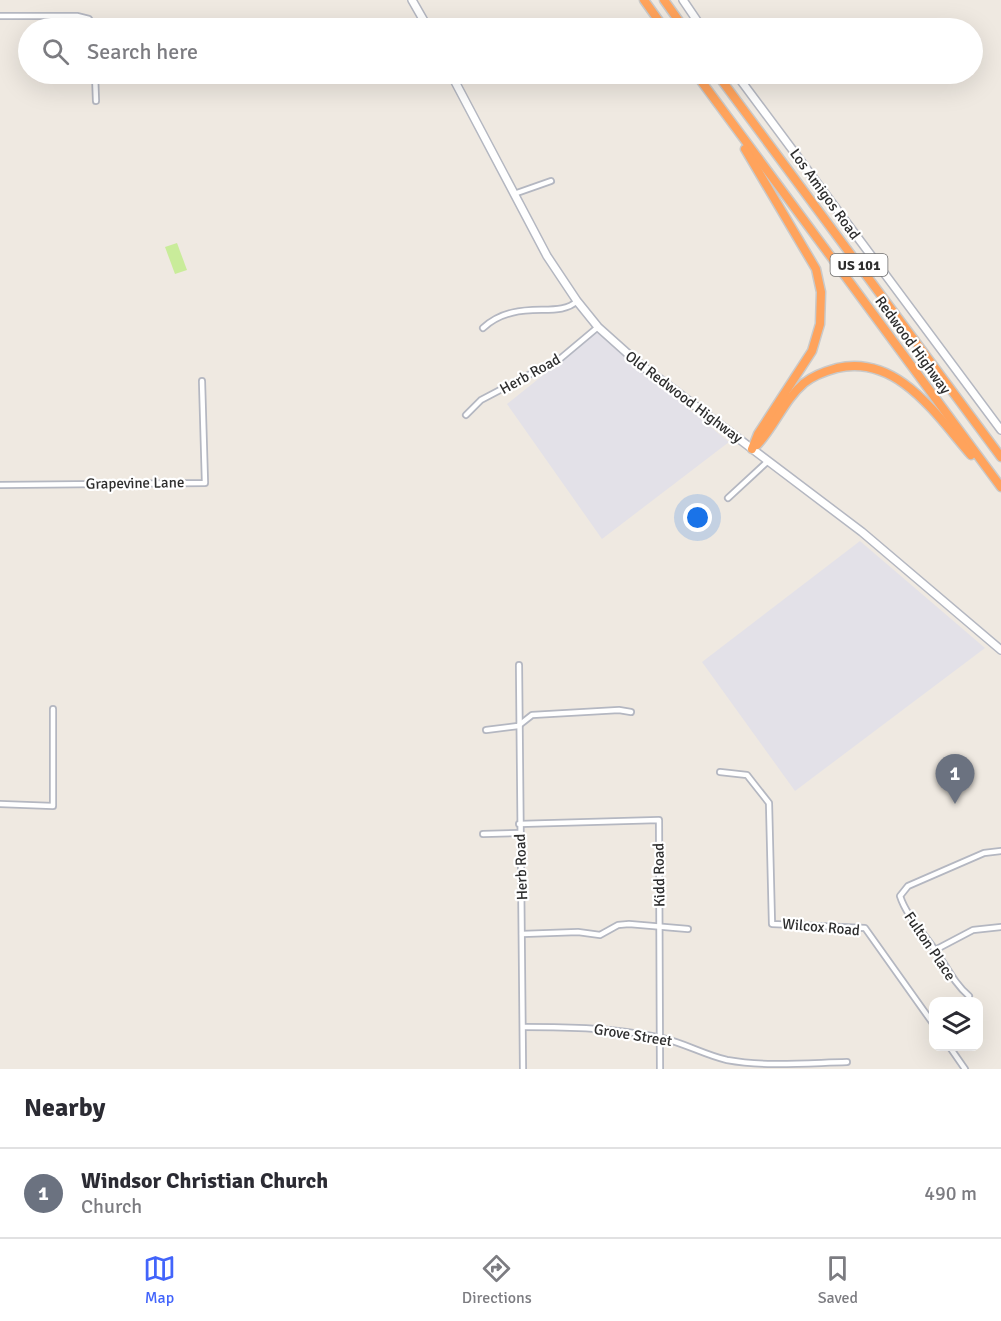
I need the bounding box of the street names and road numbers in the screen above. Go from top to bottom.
street label: Los Amigos Road [786,145,864,243]
road number: US 101 [830,254,888,276]
street label: Redwood Highway [871,292,955,398]
street label: Old Redwood Highway [622,347,746,447]
street label: Herb Road [497,350,563,398]
street label: Grapevine Lane [86,473,184,493]
street label: Herb Road [511,833,531,901]
street label: Kidd Road [649,843,669,907]
street label: Fulton Place [900,908,960,984]
street label: Wilcox Road [781,915,861,939]
street label: Grove Street [593,1020,673,1050]

